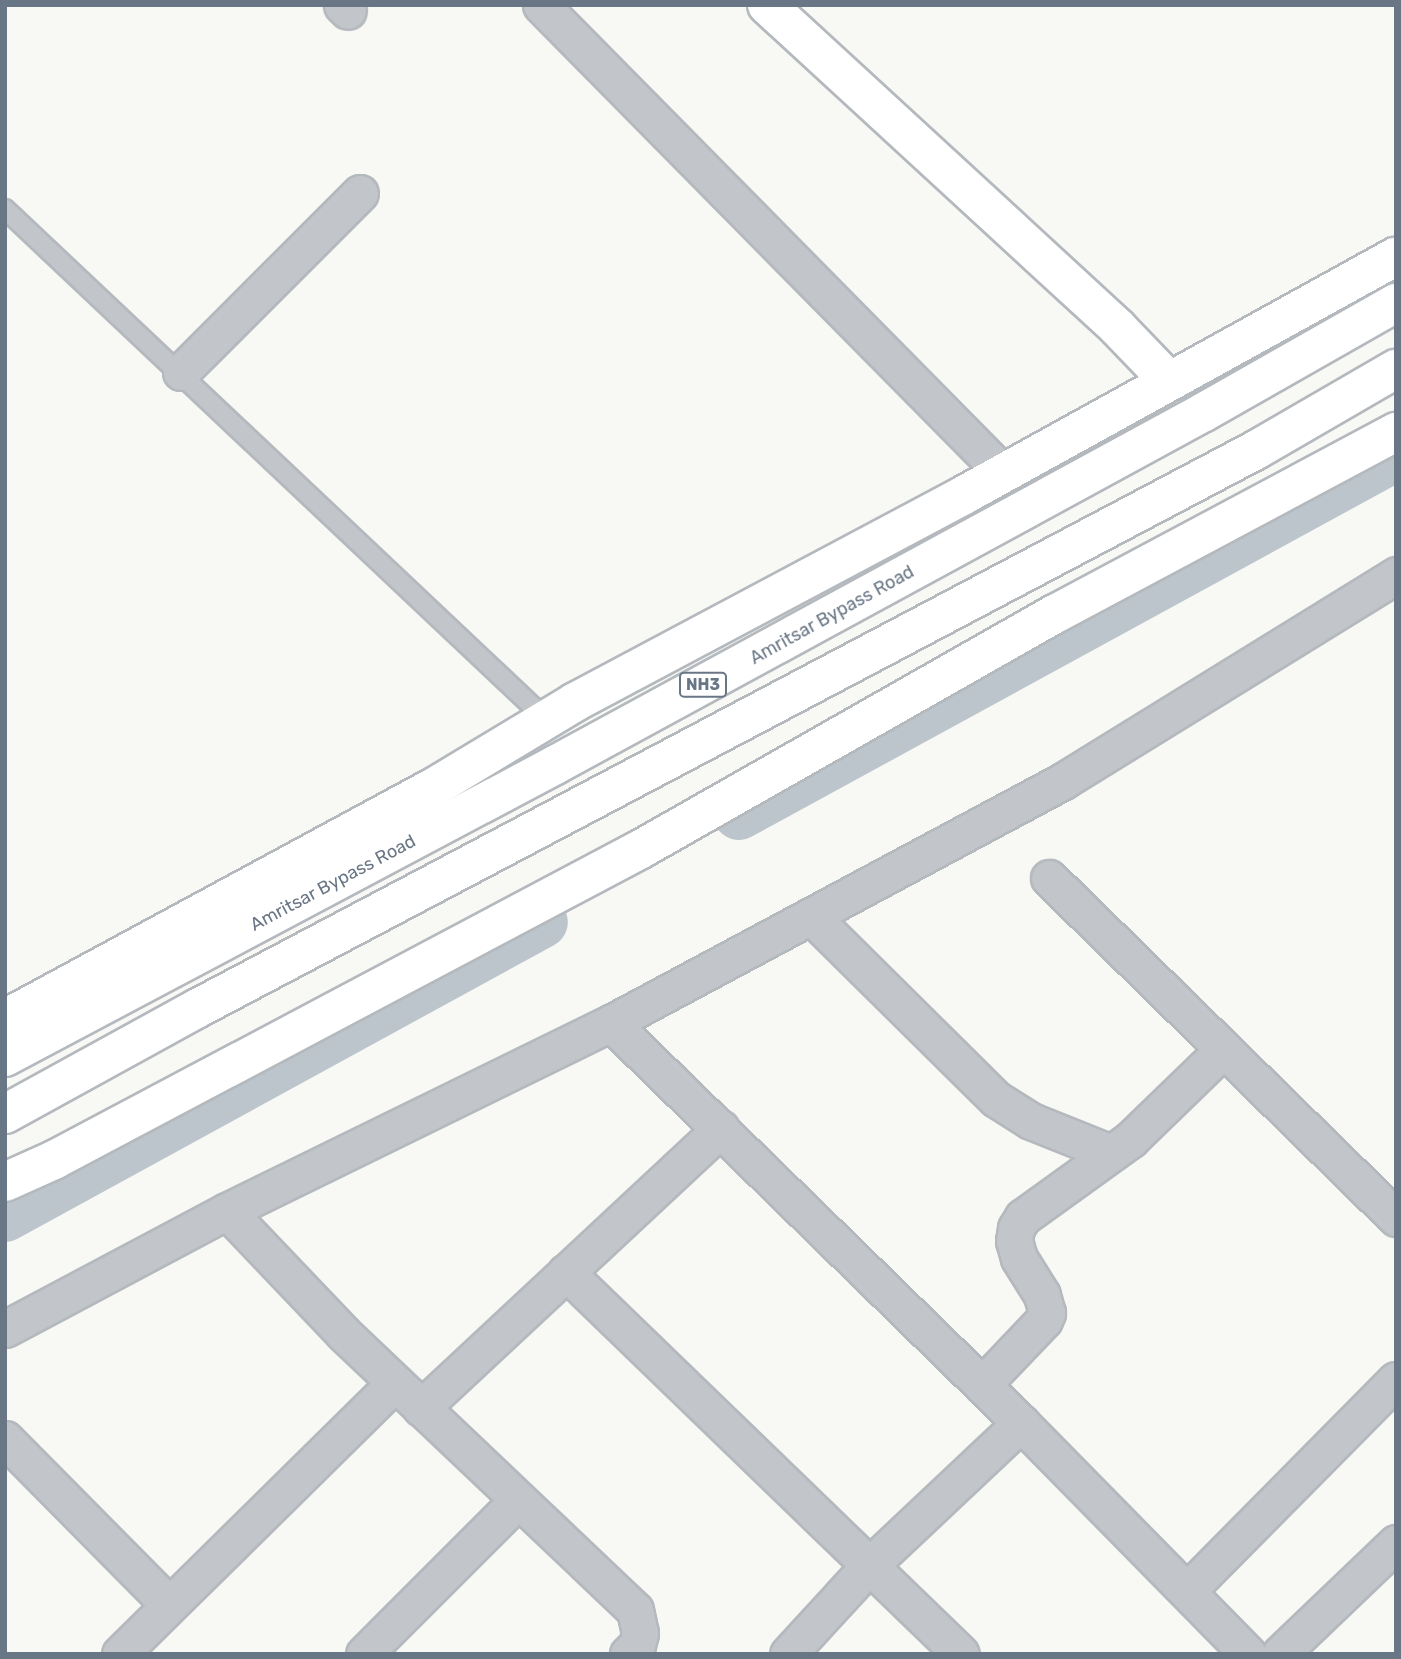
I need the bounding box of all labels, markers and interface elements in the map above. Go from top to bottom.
street label: Amritsar Bypass Road [746,561,918,669]
road number: NH3 [678,672,728,698]
street label: Amritsar Bypass Road [246,830,420,936]

